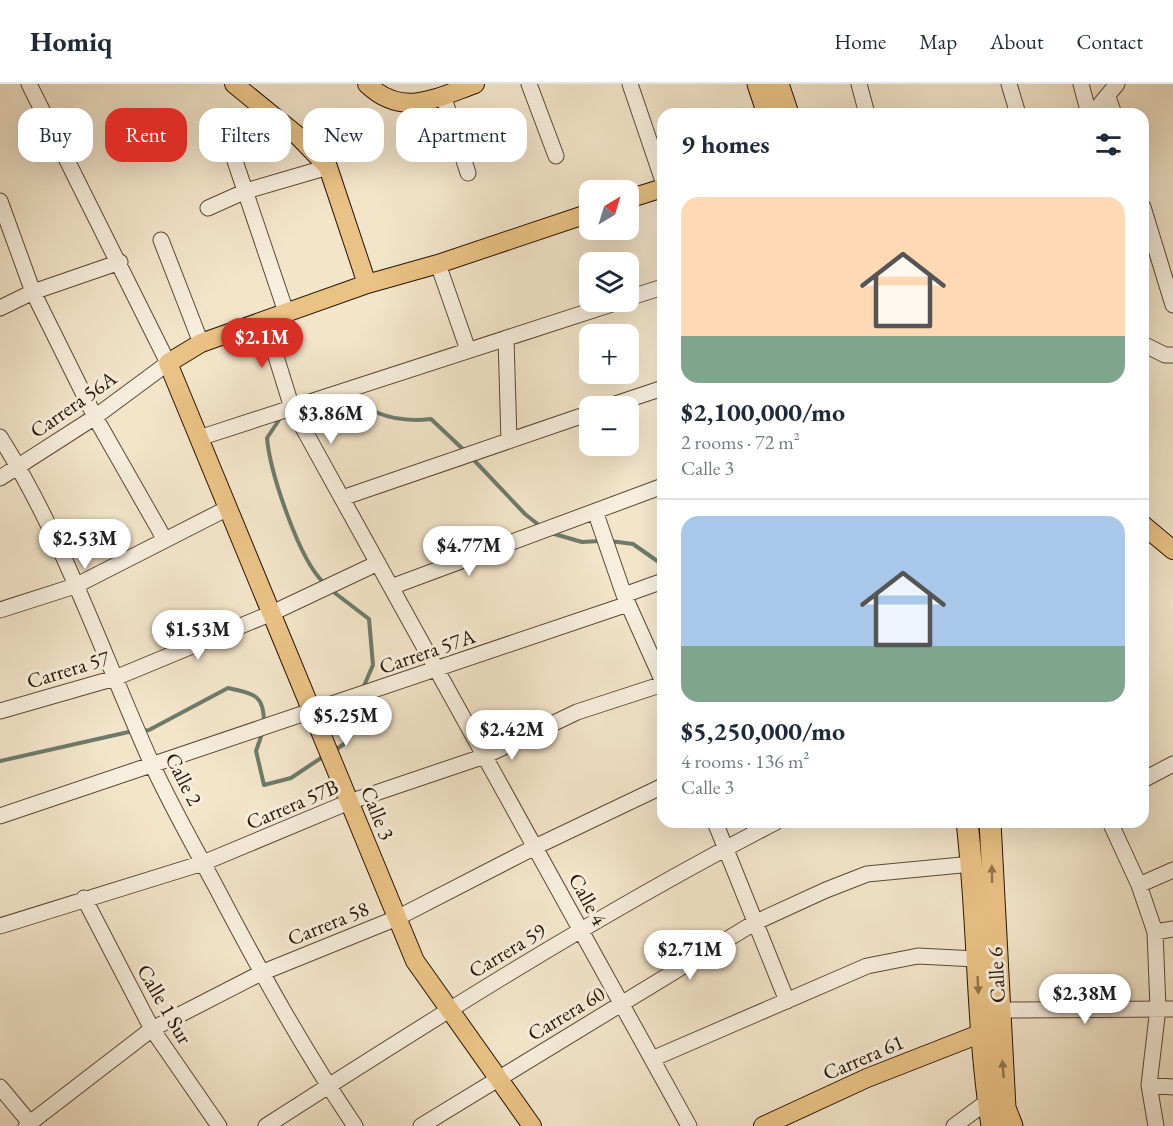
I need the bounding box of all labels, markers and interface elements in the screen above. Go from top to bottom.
text: Homiq [30,23,112,59]
text: Home [834,28,886,55]
text: Map [919,28,957,55]
text: About [990,28,1043,55]
text: Contact [1076,28,1143,55]
chip: Buy [18,108,93,162]
chip: Rent [105,108,187,162]
chip: Filters [199,108,291,162]
chip: New [303,108,384,162]
chip: Apartment [396,108,527,162]
text: 9 homes [681,127,770,161]
icon: filters [1092,128,1125,161]
north arrow [579,180,639,240]
map controls [579,180,639,456]
icon: home [849,236,957,344]
button: layers [579,252,639,312]
pin: $2.1M [220,318,304,369]
text: $2.1M [235,324,289,350]
button: + [579,324,639,384]
street label: Carrera 56A [24,364,122,444]
pin: $3.86M [282,394,380,445]
text: $2,100,000/mo [681,395,845,429]
button: − [579,396,639,456]
text: $3.86M [299,400,363,426]
text: 2 rooms · 72 m² [681,429,800,455]
text: Calle 3 [681,455,734,481]
pin: $2.53M [36,519,134,570]
text: $2.53M [53,525,117,551]
pin: $4.77M [420,526,518,577]
text: $4.77M [437,532,501,558]
icon: home [849,555,957,663]
pin: $1.53M [149,610,247,661]
text: $1.53M [166,616,230,642]
street label: Carrera 57A [375,622,479,680]
street label: Carrera 57 [23,643,114,694]
pin: $5.25M [297,696,395,747]
text: $5.25M [314,702,378,728]
pin: $2.42M [463,710,561,761]
text: $5,250,000/mo [681,714,845,748]
text: $2.42M [480,716,544,742]
street label: Calle 2 [159,748,209,810]
text: 4 rooms · 136 m² [681,748,809,774]
street label: Carrera 57B [242,773,342,835]
text: Calle 3 [681,774,734,800]
street label: Calle 3 [355,782,401,844]
one-way arrow [987,865,996,884]
street label: Calle 4 [563,868,614,931]
street label: Carrera 58 [283,895,373,951]
street label: Carrera 59 [464,916,550,984]
pin: $2.71M [641,930,739,981]
text: $2.71M [658,936,722,962]
street label: Calle 6 [981,946,1011,1004]
street label: Calle 1 Sur [131,959,199,1049]
pin: $2.38M [1036,974,1134,1025]
one-way arrow [973,976,982,995]
street label: Carrera 60 [523,979,609,1047]
text: $2.38M [1053,980,1117,1006]
street label: Carrera 61 [818,1028,908,1086]
one-way arrow [998,1059,1007,1078]

